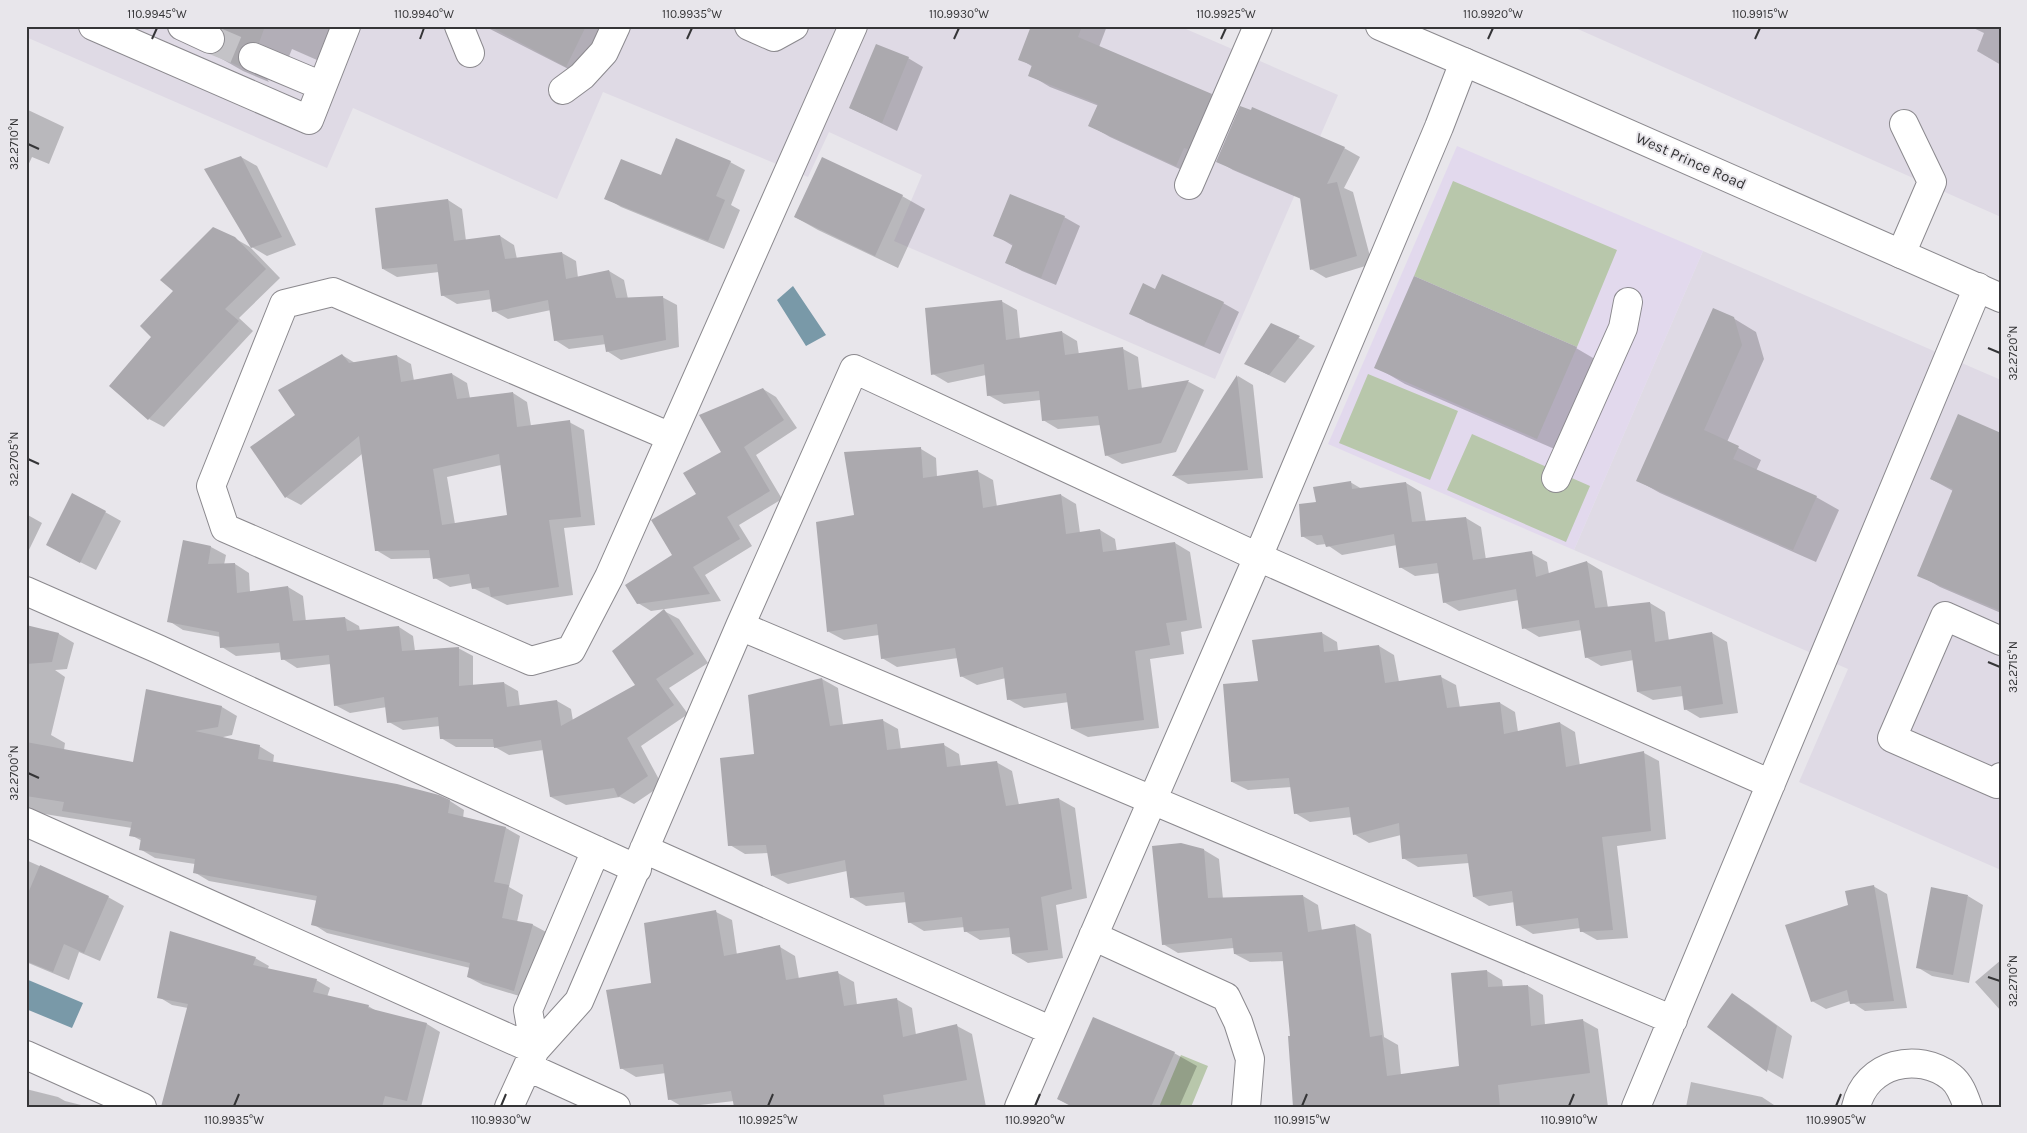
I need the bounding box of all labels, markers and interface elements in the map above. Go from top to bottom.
text: 110.9945°W [127,7,187,21]
text: 110.9940°W [394,7,454,21]
text: 110.9935°W [662,7,722,21]
text: 110.9930°W [929,7,989,21]
text: 110.9925°W [1196,7,1256,21]
text: 110.9920°W [1463,7,1523,21]
text: 110.9915°W [1732,7,1789,21]
text: 32.2710°N [7,118,21,170]
street label: West Prince Road [1633,129,1749,193]
text: 32.2720°N [2006,325,2020,381]
text: 32.2705°N [7,432,21,486]
text: 32.2715°N [2006,641,2020,693]
text: 32.2700°N [7,745,21,801]
text: 32.2710°N [2006,955,2020,1007]
text: 110.9935°W [204,1113,264,1127]
text: 110.9930°W [471,1113,531,1127]
text: 110.9925°W [738,1113,798,1127]
text: 110.9920°W [1005,1113,1065,1127]
text: 110.9915°W [1274,1113,1331,1127]
text: 110.9910°W [1540,1113,1598,1127]
text: 110.9905°W [1806,1113,1866,1127]

